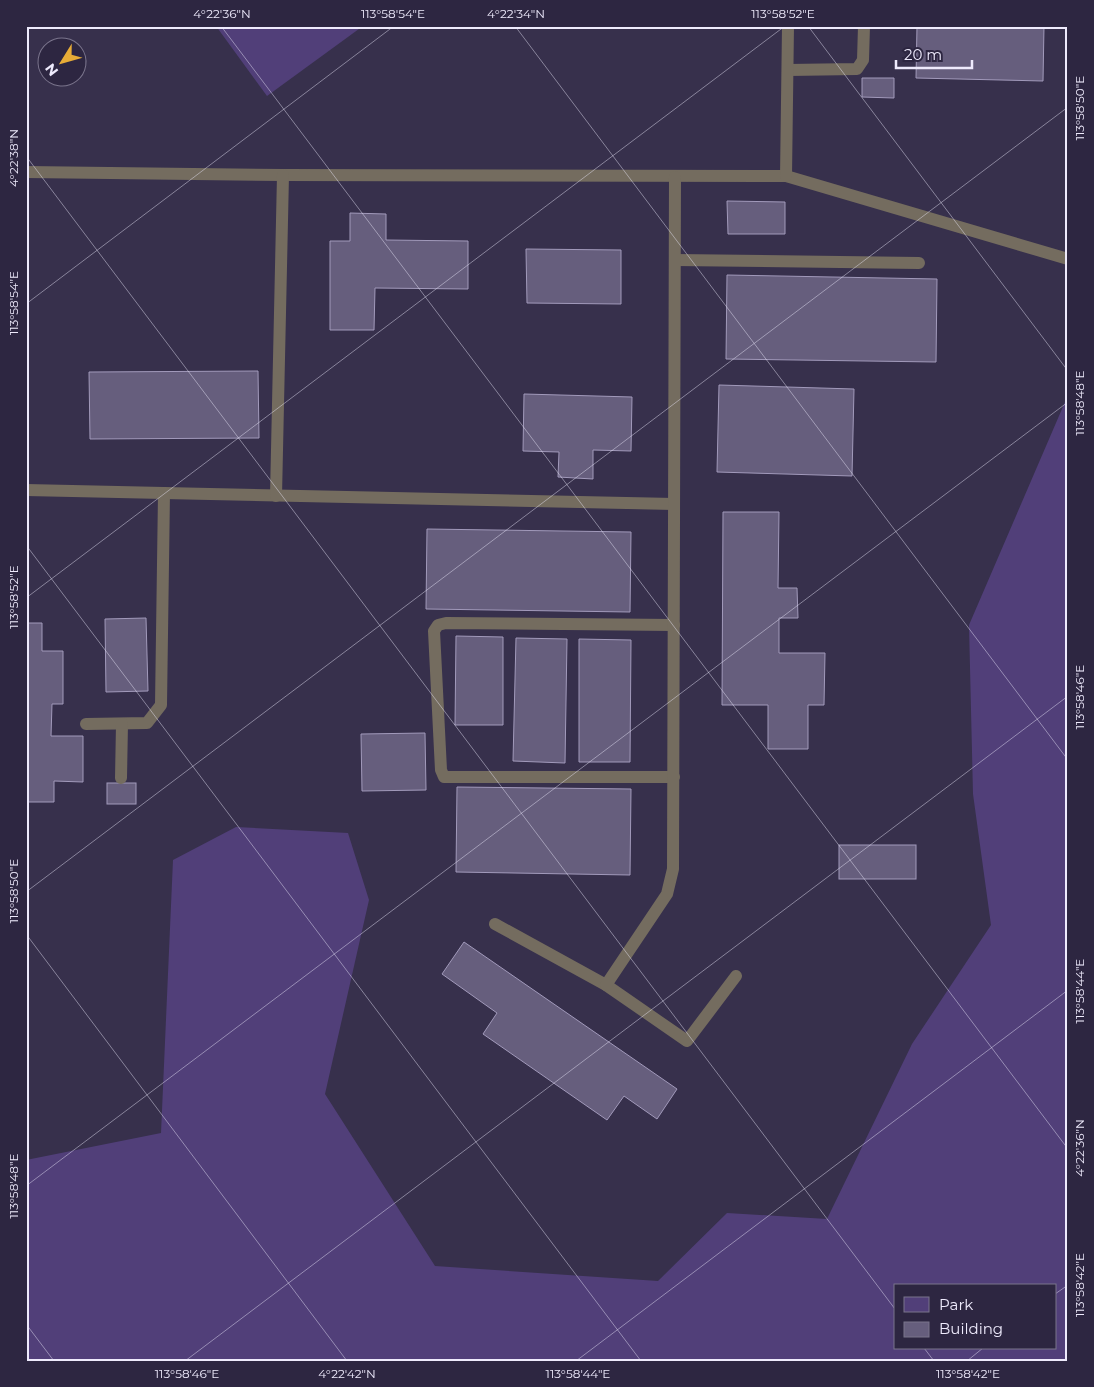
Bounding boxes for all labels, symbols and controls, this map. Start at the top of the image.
text: 4°22'36"N [193,6,251,21]
text: 113°58'54"E [361,6,425,21]
text: 4°22'34"N [487,6,545,21]
text: 113°58'52"E [751,6,815,21]
north arrow [38,38,88,88]
scale bar [896,38,973,70]
text: 20 m [904,45,942,64]
text: N [41,60,62,80]
text: 113°58'50"E [1072,76,1087,140]
text: 4°22'38"N [6,129,21,187]
text: 113°58'54"E [6,271,21,335]
text: 113°58'48"E [1072,370,1087,436]
text: 113°58'52"E [6,565,21,629]
text: 113°58'46"E [1072,665,1087,729]
text: 113°58'50"E [6,859,21,923]
text: 113°58'44"E [1072,959,1087,1023]
text: 4°22'36"N [1072,1119,1087,1177]
text: 113°58'48"E [6,1153,21,1219]
text: 113°58'42"E [1072,1253,1087,1317]
legend [894,1284,1056,1350]
text: Park [939,1295,973,1314]
text: Building [939,1319,1003,1338]
text: 113°58'46"E [155,1366,219,1381]
text: 4°22'42"N [318,1366,376,1381]
text: 113°58'44"E [546,1366,610,1381]
text: 113°58'42"E [936,1366,1000,1381]

